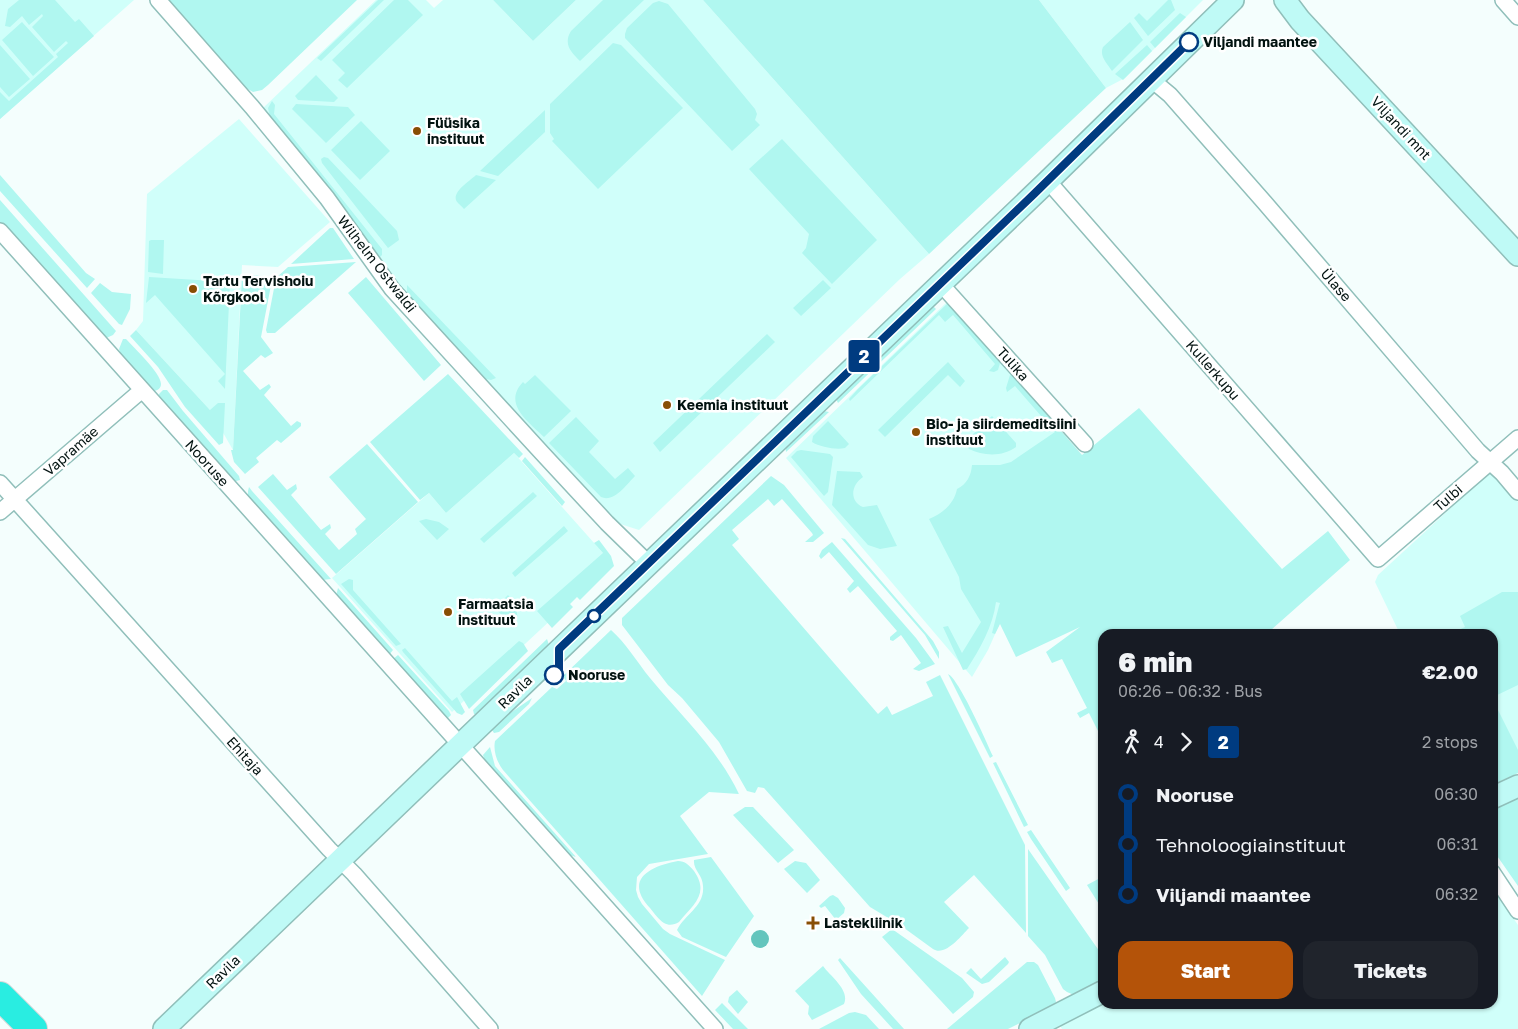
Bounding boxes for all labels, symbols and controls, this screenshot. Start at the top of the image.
marker: Viljandi maantee [1179,32,1199,52]
place label: Viljandi maantee [1203,33,1317,50]
street label: Viljandi mnt [1368,93,1435,163]
place label: Füüsika instituut [427,114,485,147]
marker: Füüsika instituut [411,125,423,137]
street label: Wilhelm Ostwaldi [334,212,420,315]
street label: Ülase [1317,265,1355,305]
place label: Tartu Tervishoiu Kõrgkool [203,272,313,305]
marker: Tartu Tervishoiu Kõrgkool [187,283,199,295]
street label: Kullerkupu [1183,336,1244,403]
line badge: 2 [848,340,880,372]
street label: Tulika [994,343,1033,384]
text: 2 [859,345,869,367]
place label: Keemia instituut [677,396,789,413]
marker: Keemia instituut [661,399,673,411]
place label: Bio- ja siirdemeditsiini instituut [926,415,1077,448]
street label: Vapramäe [40,422,101,479]
marker: Bio- ja siirdemeditsiini instituut [910,426,922,438]
street label: Nooruse [182,436,233,490]
street label: Tulbi [1430,480,1466,515]
place label: Farmaatsia instituut [458,595,534,628]
marker: Farmaatsia instituut [442,606,454,618]
unlabelled marker [587,609,601,623]
text: 6 min [1118,645,1193,678]
text: €2.00 [1422,660,1478,683]
marker: Nooruse [544,665,564,685]
place label: Nooruse [568,666,625,683]
street label: Ravila [494,671,535,712]
text: 06:26 – 06:32 · Bus [1118,681,1263,701]
icon: walk [1118,728,1146,756]
icon: forward [1172,728,1200,756]
text: 2 [1218,731,1229,753]
text: 4 [1154,732,1164,752]
text: 2 stops [1422,732,1478,752]
street label: Ehitaja [224,733,267,778]
text: Nooruse [1156,783,1234,806]
text: 06:30 [1434,784,1478,804]
text: Tehnoloogiainstituut [1156,833,1346,856]
text: 06:31 [1436,834,1478,854]
text: Viljandi maantee [1156,883,1311,906]
text: 06:32 [1435,884,1478,904]
place label: Lastekliinik [824,914,903,931]
marker: Lastekliinik [806,916,820,930]
button: Start [1118,941,1293,999]
button: Tickets [1303,941,1478,999]
street label: Ravila [202,951,243,992]

